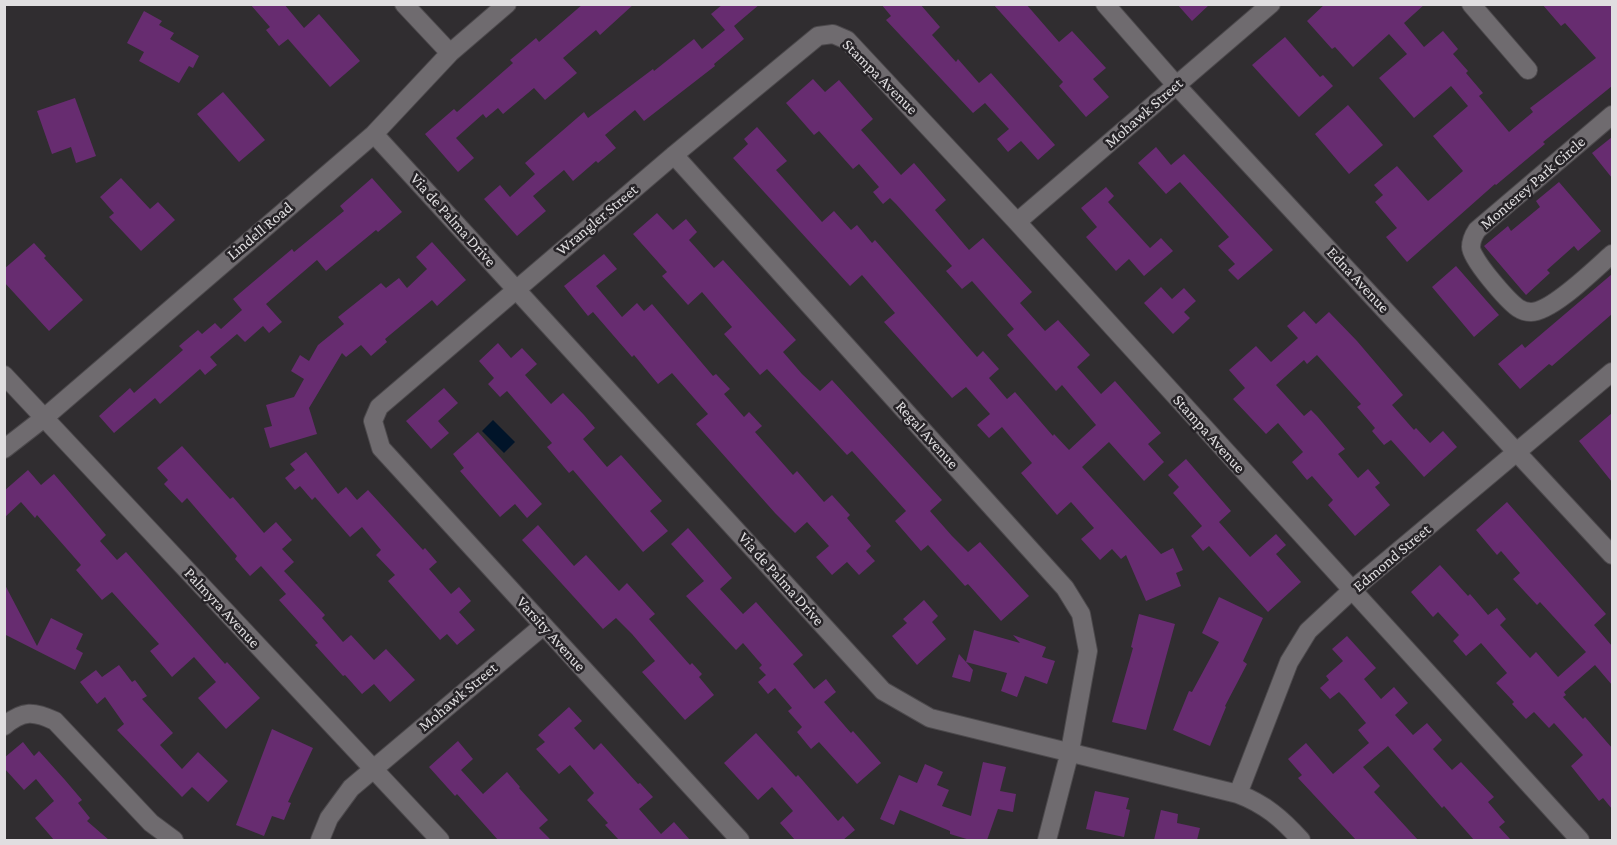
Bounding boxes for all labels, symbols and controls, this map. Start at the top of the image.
street label: Stampa Avenue [838,35,922,119]
street label: Mohawk Street [1101,74,1187,152]
street label: Monterey Park Circle [1477,132,1589,234]
street label: Via de Palma Drive [406,169,500,271]
street label: Wrangler Street [552,180,642,260]
street label: Lindell Road [223,198,297,264]
street label: Edna Avenue [1323,243,1393,317]
street label: Stampa Avenue [1169,391,1249,477]
street label: Regal Avenue [891,397,963,473]
street label: Edmond Street [1349,520,1435,596]
street label: Via de Palma Drive [734,528,828,630]
street label: Palmyra Avenue [180,564,264,652]
street label: Varsity Avenue [512,592,590,676]
street label: Mohawk Street [415,658,501,736]

